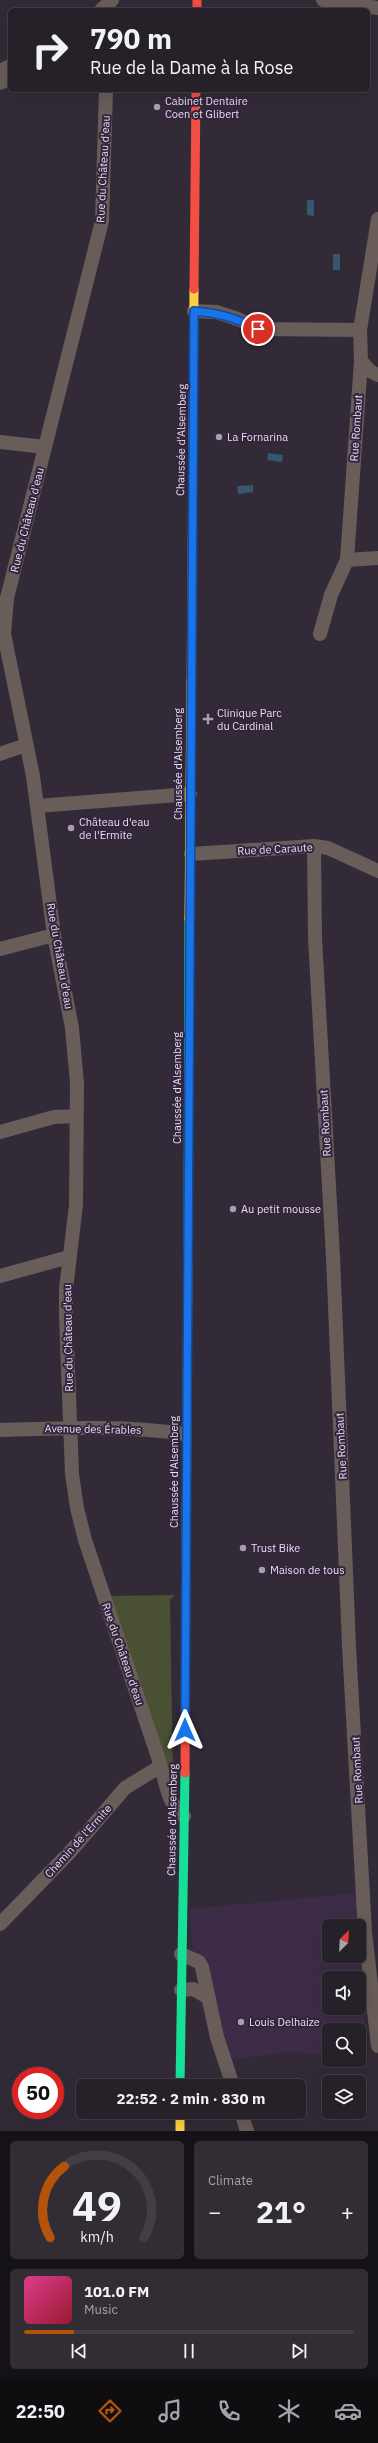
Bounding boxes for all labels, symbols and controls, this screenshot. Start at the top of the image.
text: 790 m [90,20,172,57]
icon: right [24,24,76,76]
text: Rue de la Dame à la Rose [90,56,293,79]
place label: Cabinet Dentaire Coen et Glibert [165,94,248,121]
marker: Cabinet Dentaire Coen et Glibert [152,102,162,112]
street label: Rue du Château d'eau [93,115,113,223]
pin [241,312,275,346]
icon: arrive [247,318,269,340]
street label: Chaussée d'Alsemberg [173,384,189,496]
street label: Rue Rombaut [347,394,365,462]
place label: La Fornarina [227,430,288,444]
marker: La Fornarina [214,432,224,442]
street label: Rue du Château d'eau [7,466,47,574]
place label: Clinique Parc du Cardinal [217,706,282,733]
street label: Chaussée d'Alsemberg [171,708,185,820]
marker: Clinique Parc du Cardinal [202,713,214,725]
place label: Château d'eau de l'Ermite [79,815,150,842]
marker: Château d'eau de l'Ermite [66,823,76,833]
street label: Rue de Caraute [237,840,313,858]
street label: Rue du Château d'eau [44,902,76,1010]
street label: Chaussée d'Alsemberg [170,1032,184,1144]
street label: Rue Rombaut [316,1089,334,1157]
place label: Au petit mousse [241,1202,321,1216]
marker: Au petit mousse [228,1204,238,1214]
street label: Rue du Château d'eau [60,1284,76,1392]
street label: Rue Rombaut [332,1412,350,1480]
street label: Chaussée d'Alsemberg [167,1416,181,1528]
street label: Avenue des Érables [45,1421,141,1437]
place label: Trust Bike [251,1541,300,1555]
marker: Trust Bike [238,1543,248,1553]
place label: Maison de tous [270,1563,345,1577]
marker: Maison de tous [257,1565,267,1575]
street label: Rue du Château d'eau [99,1601,147,1707]
position arrow [164,1709,206,1751]
street label: Rue Rombaut [348,1736,366,1804]
street label: Chaussée d'Alsemberg [164,1764,180,1876]
street label: Chemin de l'Ermite [41,1802,115,1880]
north arrow [322,1919,366,1963]
map controls [322,1919,366,2119]
button: sound [322,1971,366,2015]
place label: Louis Delhaize [249,2015,320,2029]
marker: Louis Delhaize [236,2017,246,2027]
button: search [322,2023,366,2067]
speed limit sign: 50 [12,2067,64,2119]
button: layers [322,2075,366,2119]
text: 22:52 · 2 min · 830 m [117,2089,265,2108]
text: Climate [208,2172,253,2189]
text: 49 [72,2178,122,2232]
text: 21° [256,2192,306,2231]
text: − [208,2197,221,2226]
text: + [341,2197,354,2226]
text: km/h [80,2227,114,2246]
text: 101.0 FM [84,2282,149,2301]
text: Music [84,2301,118,2318]
icon: previous [68,2340,90,2362]
icon: pause [178,2340,200,2362]
icon: next [288,2340,310,2362]
icon: directions [96,2397,124,2425]
icon: music [156,2397,184,2425]
icon: phone [215,2397,243,2425]
icon: climate [275,2397,303,2425]
icon: car [334,2397,362,2425]
text: 22:50 [16,2400,65,2423]

